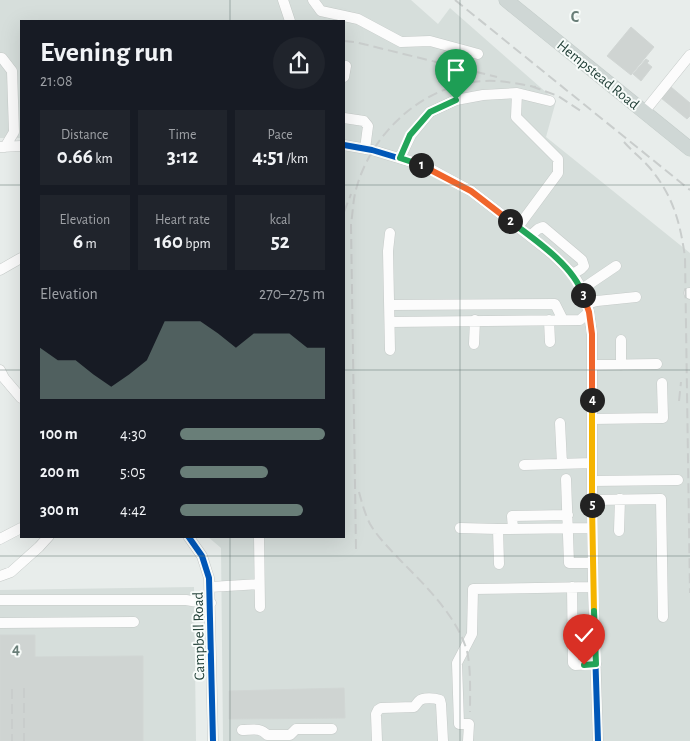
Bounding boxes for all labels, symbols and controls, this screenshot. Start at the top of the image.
text: C [571,9,580,25]
button: share [273,37,325,89]
street label: Hempstead Road [554,38,642,113]
text: Evening run [40,39,173,67]
pin [435,49,477,100]
icon: arrive [442,56,470,84]
text: 21:08 [40,73,72,89]
text: Distance [61,128,109,142]
text: Time [169,128,196,142]
text: Pace [268,128,293,142]
text: 0.66 [57,146,93,167]
text: 3:12 [167,146,198,167]
text: 4:51 [252,146,284,167]
text: km [93,152,113,166]
text: /km [284,152,308,166]
pin: 1 [408,152,434,178]
text: 1 [419,158,424,172]
pin: 2 [498,208,522,234]
text: Elevation [60,213,110,227]
text: Heart rate [155,213,210,227]
text: kcal [269,213,291,227]
text: 2 [507,214,514,228]
text: 6 [73,231,83,252]
text: 160 [154,231,183,252]
text: 52 [271,231,290,252]
text: m [83,237,97,251]
text: bpm [183,237,211,251]
pin: 3 [570,282,596,308]
text: Elevation [40,286,98,302]
text: 270–275 m [259,286,325,302]
text: 3 [580,288,587,302]
pin: 4 [580,388,604,412]
text: 4 [589,393,596,407]
text: 100 m [40,426,78,442]
text: 4:30 [120,426,146,442]
text: 200 m [40,464,80,480]
text: 5:05 [120,464,146,480]
pin: 5 [580,492,604,518]
text: 5 [589,498,596,512]
text: 300 m [40,502,79,518]
text: 4:42 [120,502,146,518]
street label: Campbell Road [191,591,207,680]
pin [563,614,605,665]
icon: check [570,621,598,649]
text: 4 [12,641,20,657]

